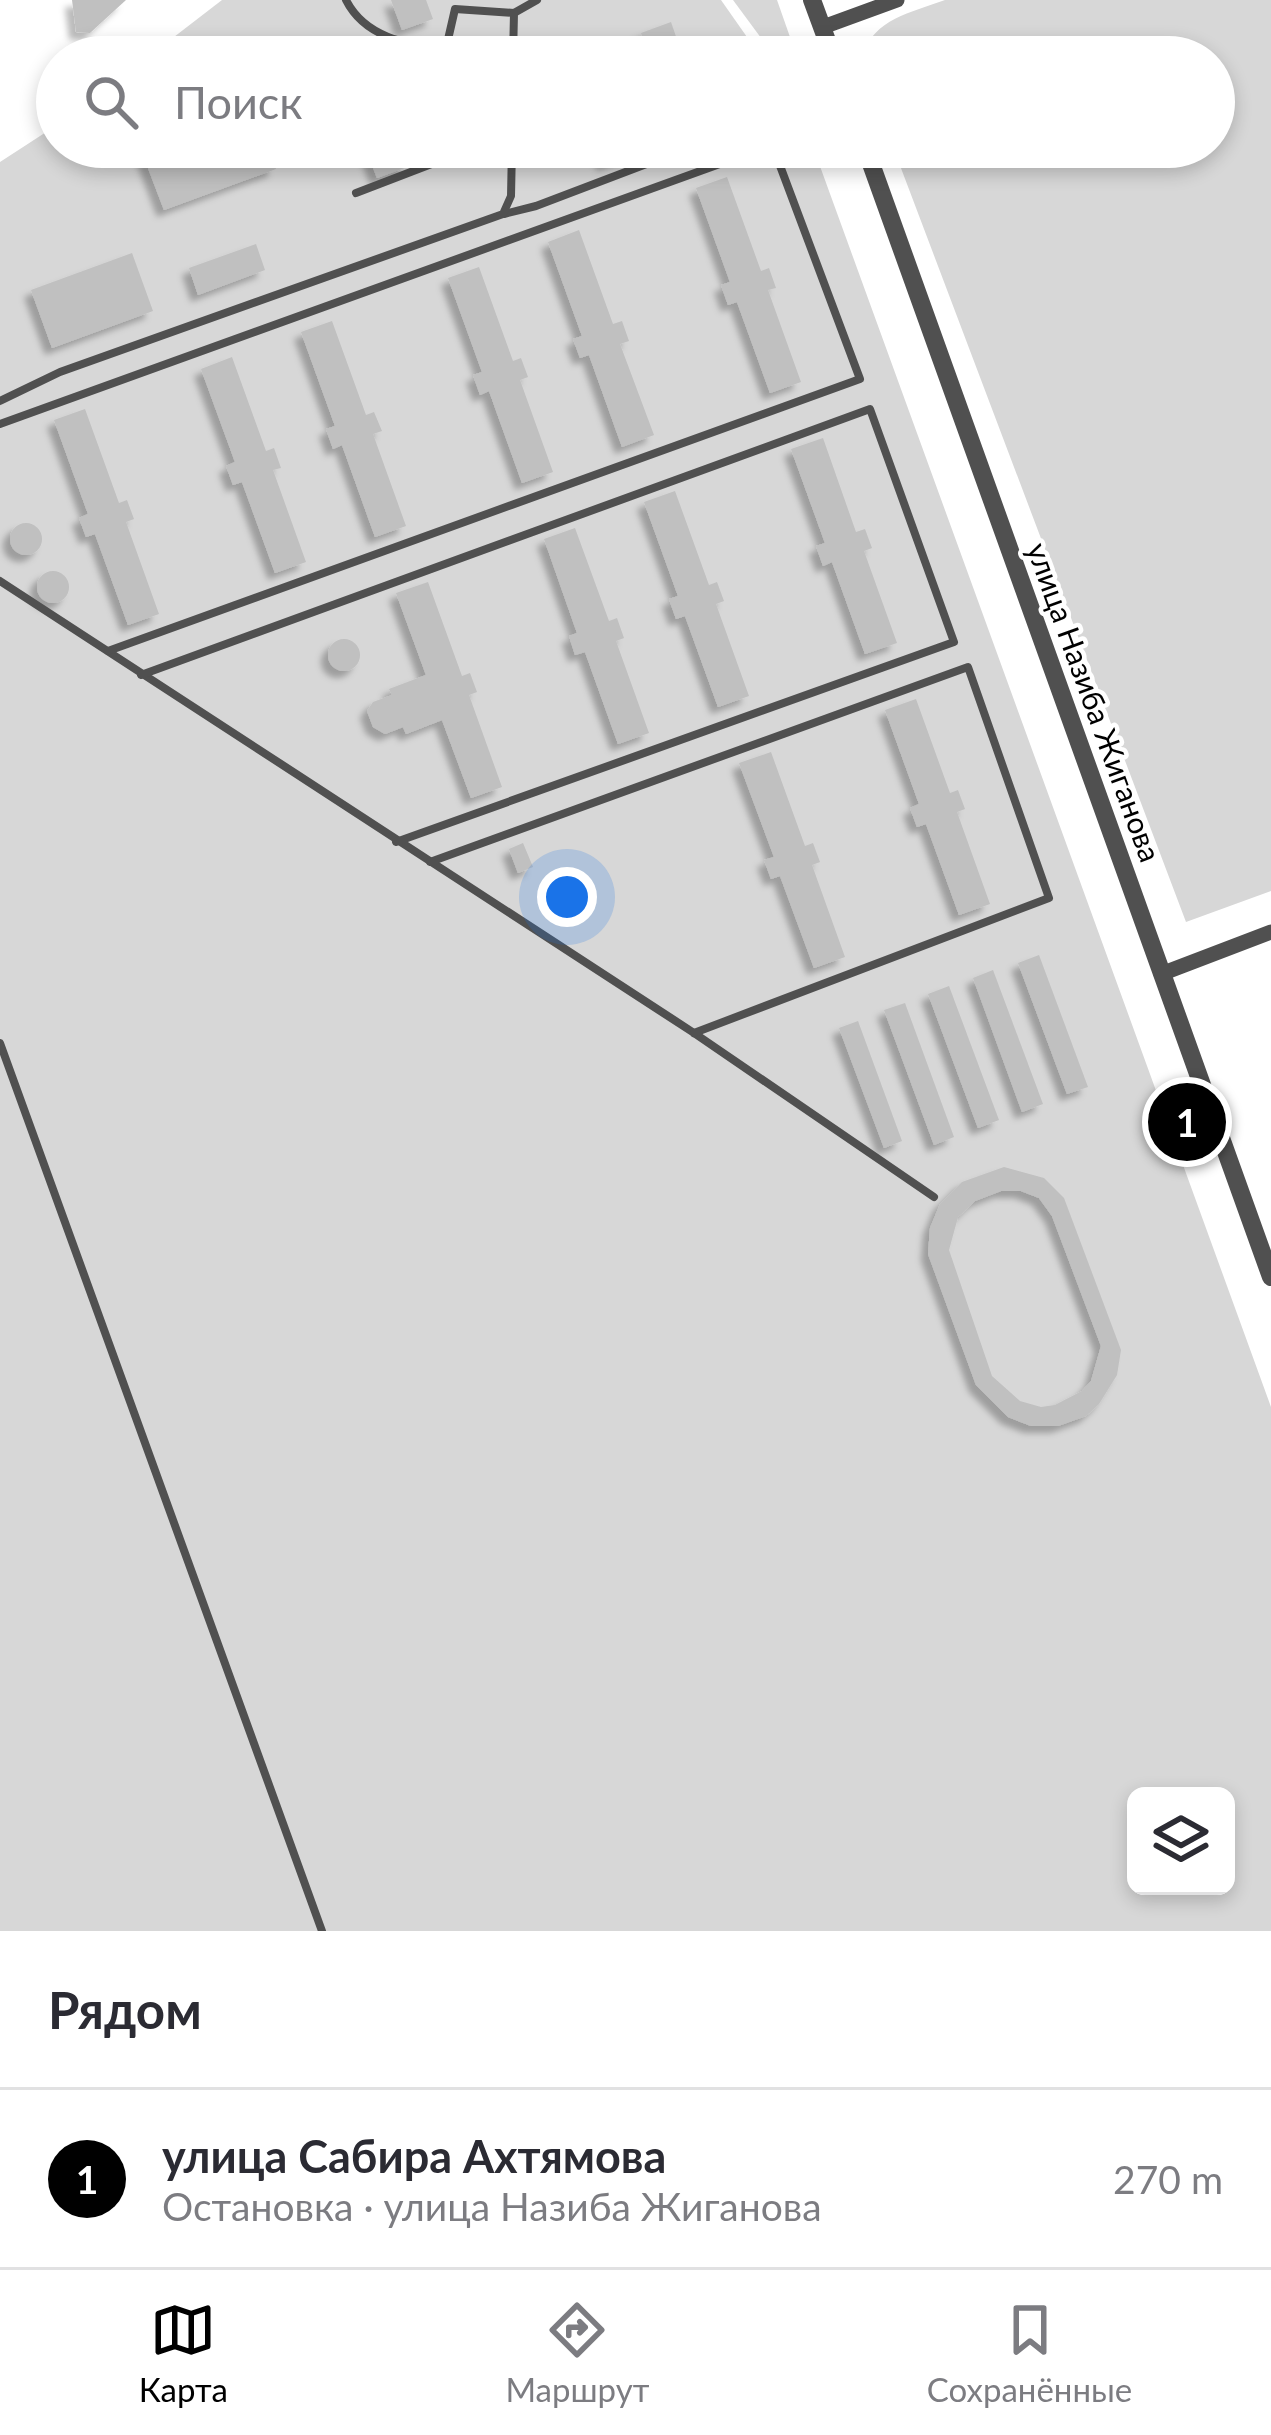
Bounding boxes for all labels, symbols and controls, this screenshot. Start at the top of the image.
search box [36,36,1235,168]
icon: search [78,69,144,135]
text: Поиск [174,75,303,129]
street label: улица Назиба Жиганова [1020,538,1170,866]
your location [537,867,597,927]
pin: 1 [1148,1077,1226,1167]
map controls [1127,1787,1235,1895]
button: layers [1127,1787,1235,1895]
text: Рядом [48,1979,202,2040]
text: улица Сабира Ахтямова [162,2129,666,2183]
text: 1 [76,2156,98,2202]
text: 270 m [1113,2156,1223,2202]
text: Остановка · улица Назиба Жиганова [162,2183,822,2229]
tab: Карта [139,2297,228,2409]
tab: Маршрут [505,2297,649,2409]
tab: Сохранённые [927,2297,1132,2409]

